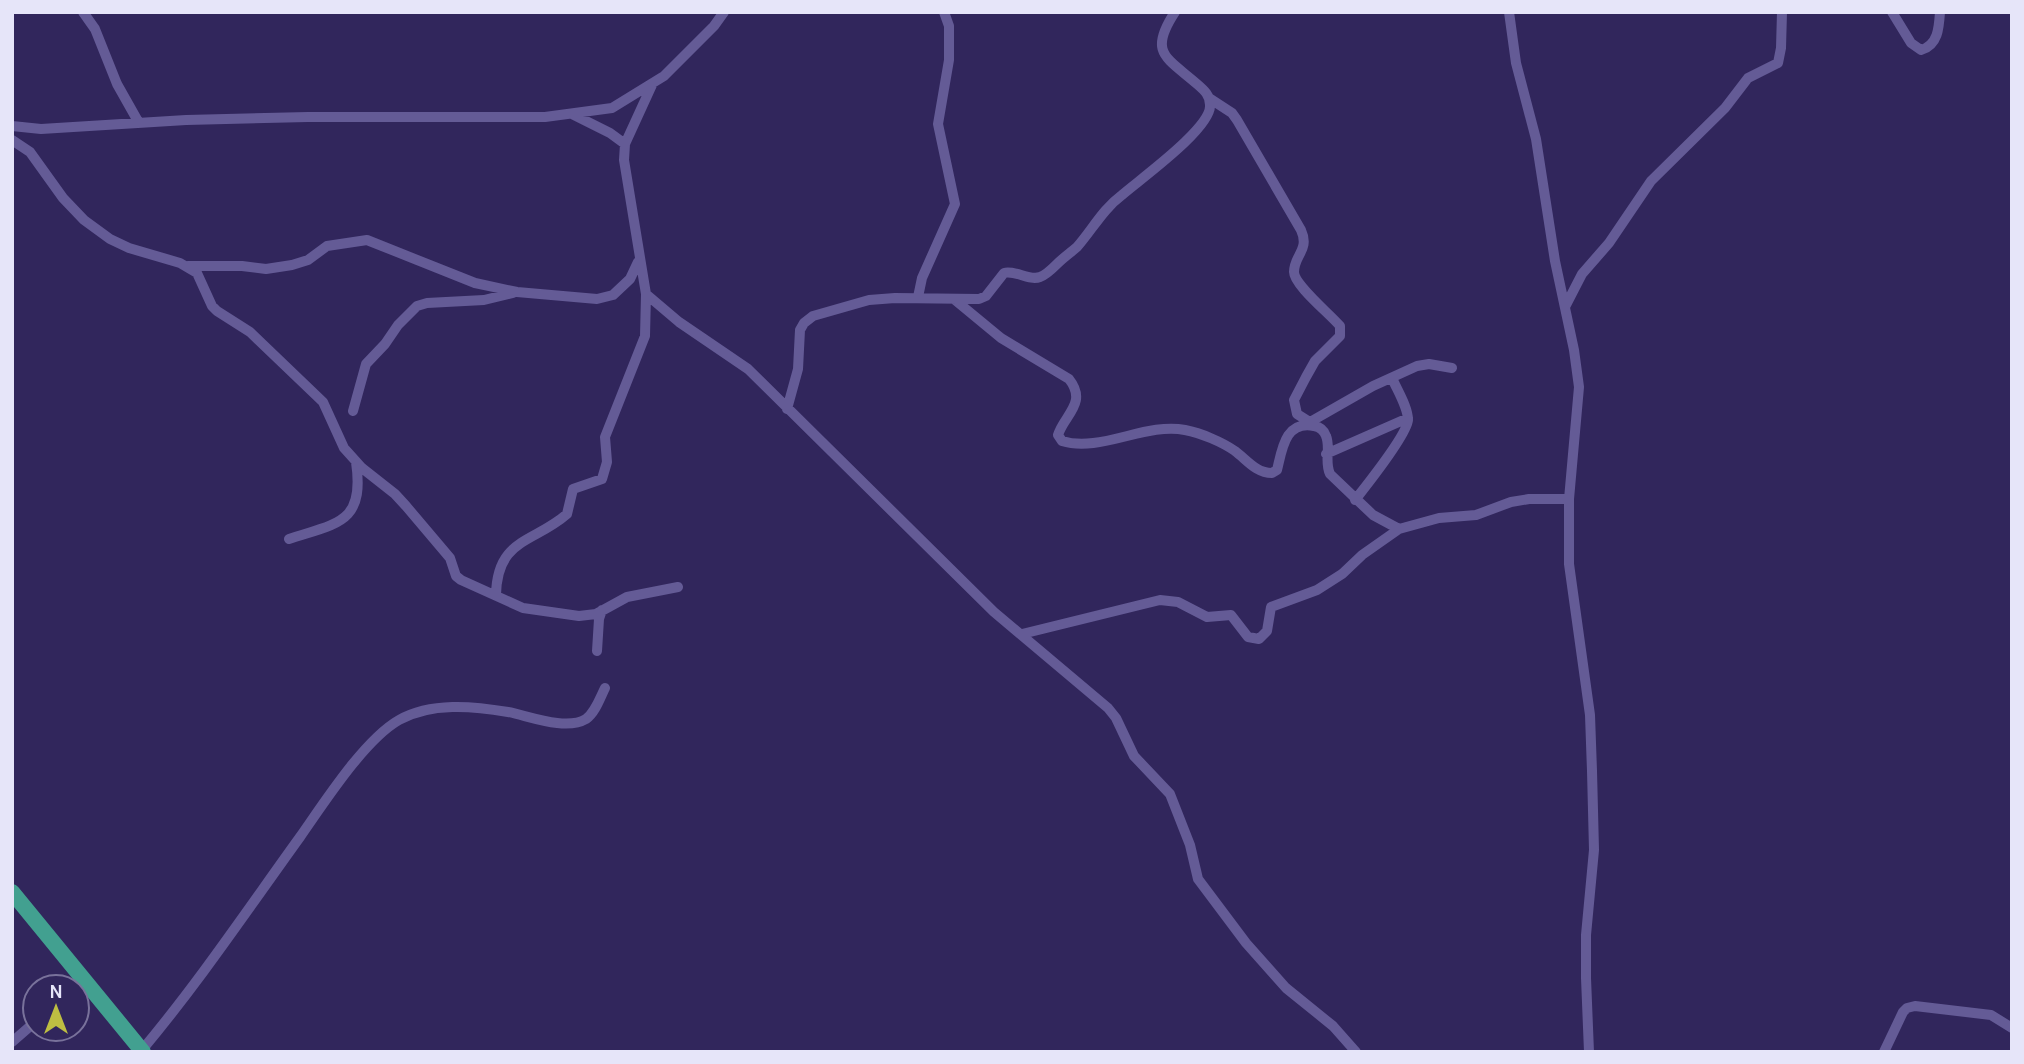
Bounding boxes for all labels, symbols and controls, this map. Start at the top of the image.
north arrow [21,973,91,1043]
text: N [49,981,63,1003]

